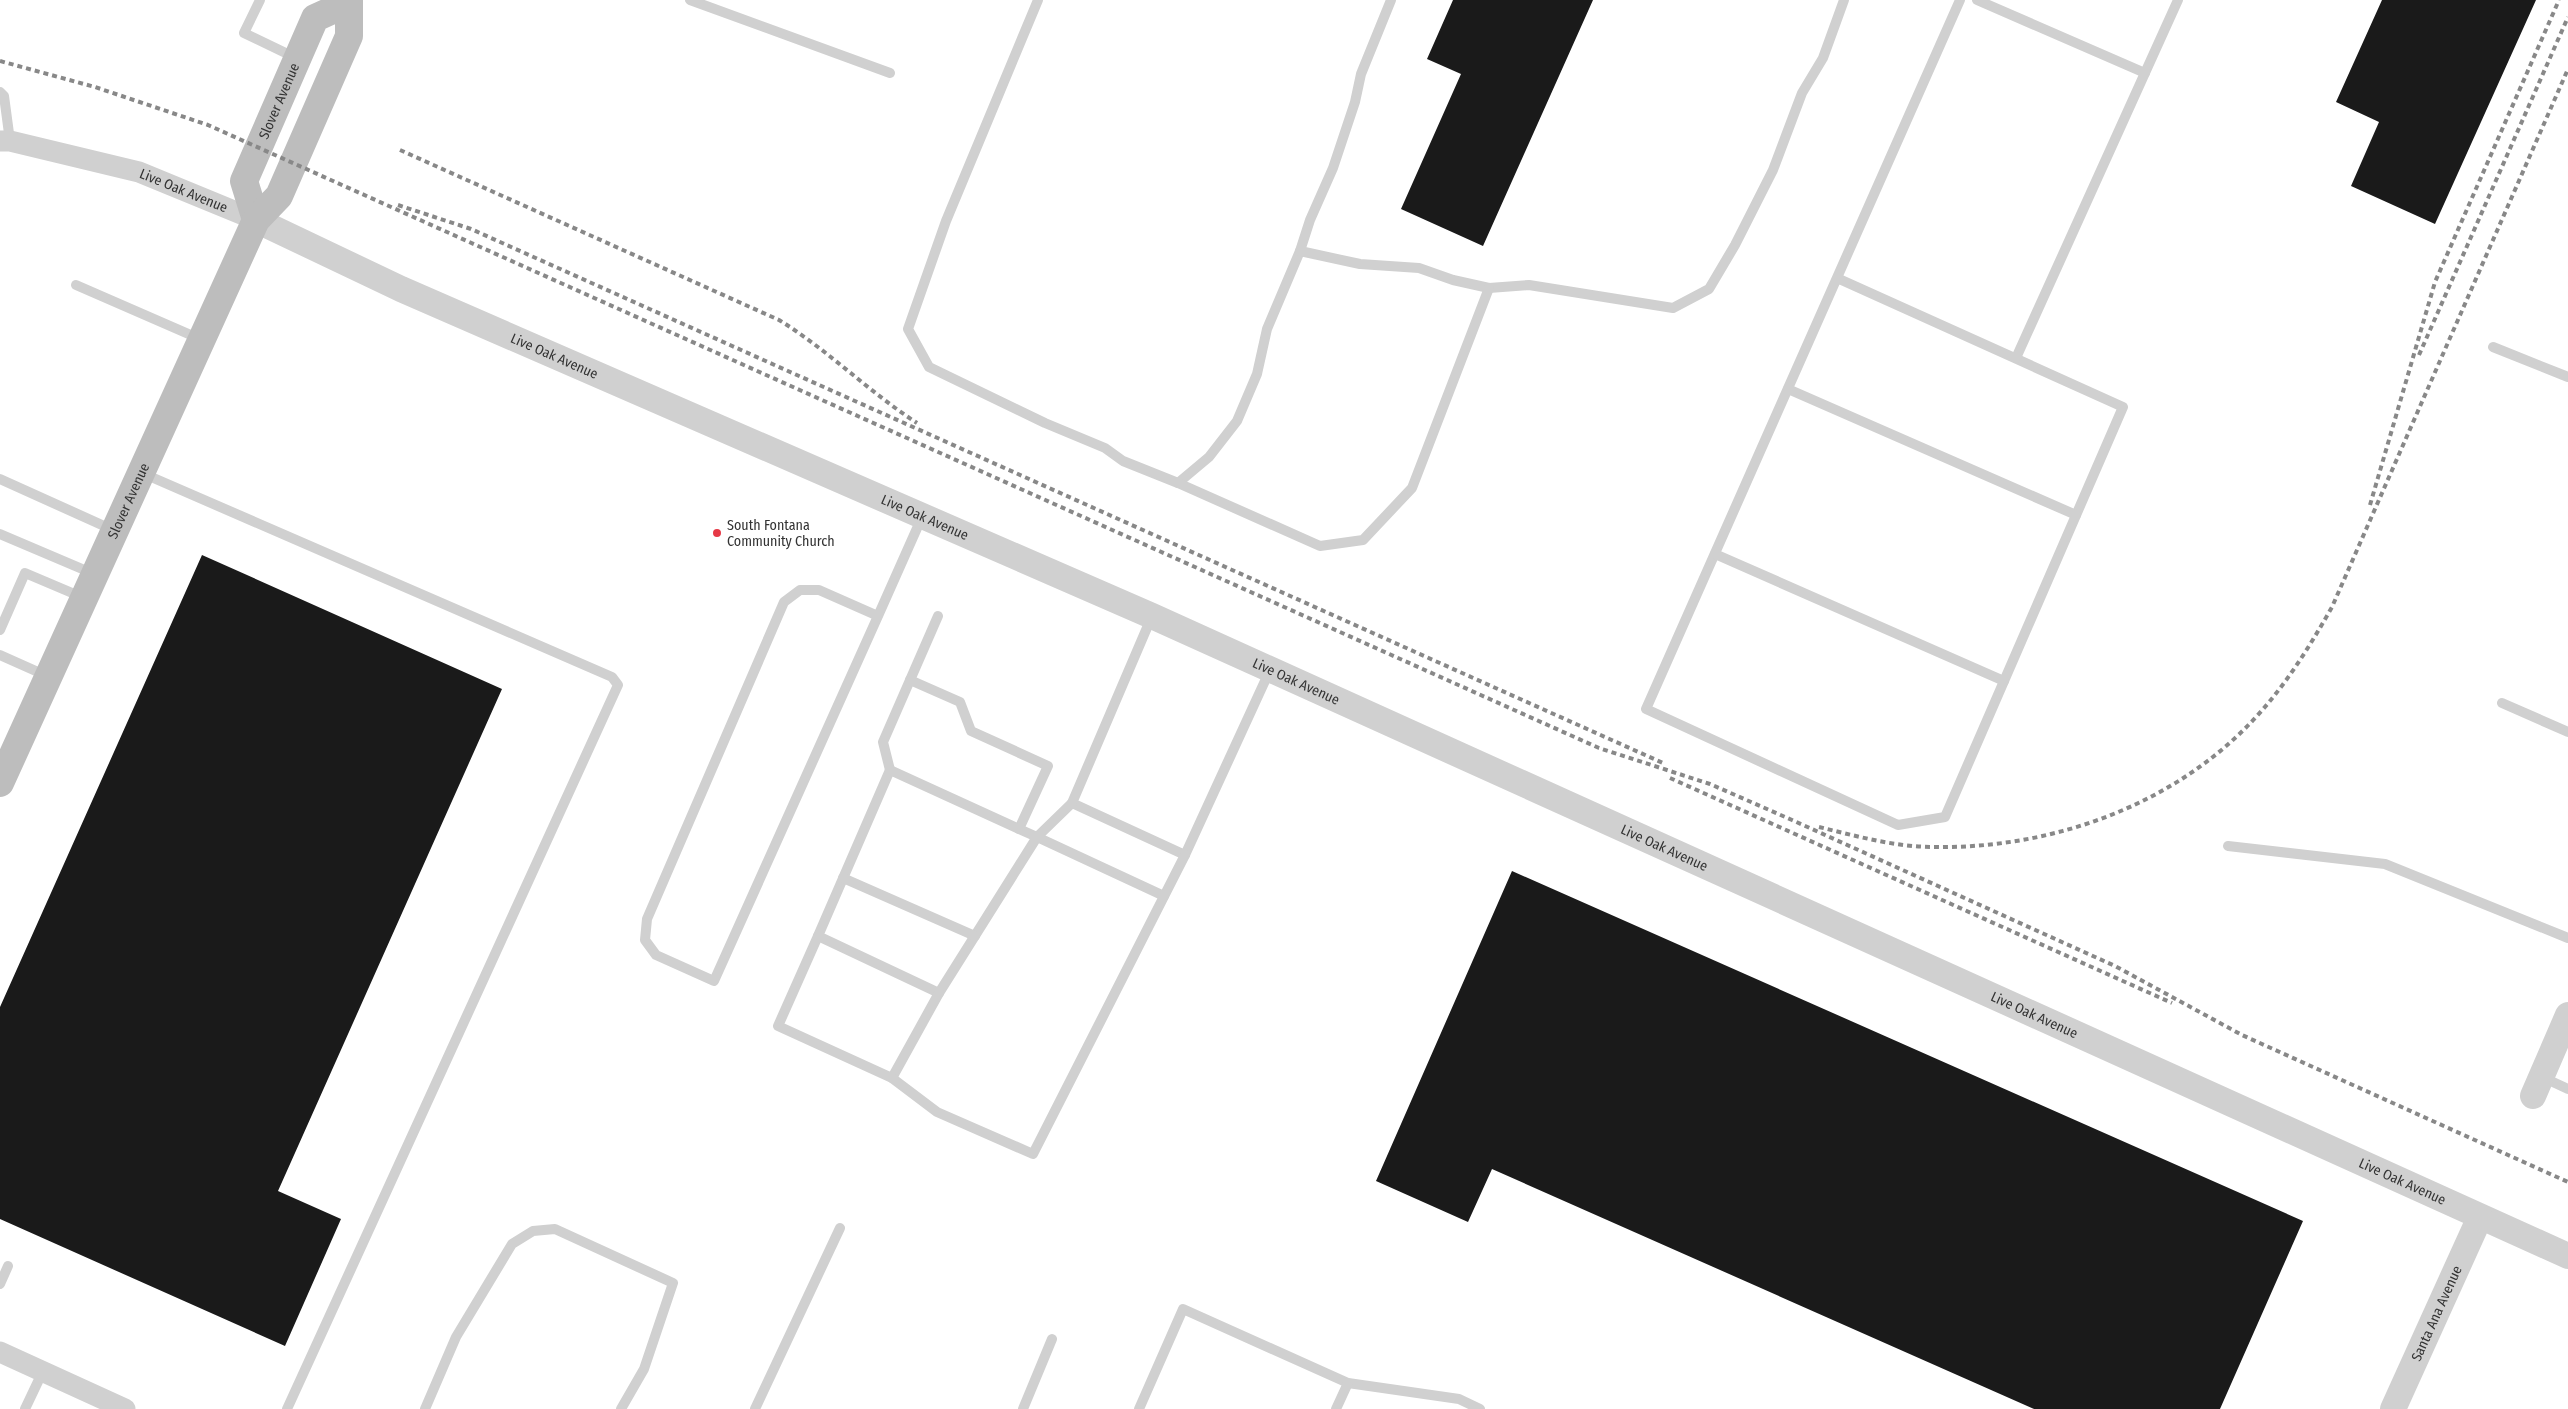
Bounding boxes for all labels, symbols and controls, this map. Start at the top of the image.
street label: Slover Avenue [255,60,303,142]
street label: Live Oak Avenue [137,165,230,216]
street label: Live Oak Avenue [508,329,601,382]
street label: Slover Avenue [104,460,153,541]
street label: Live Oak Avenue [879,491,971,544]
place label: South Fontana Community Church [727,517,835,550]
marker: South Fontana Community Church [711,527,723,539]
street label: Live Oak Avenue [1250,654,1342,708]
street label: Live Oak Avenue [1618,821,1711,875]
street label: Live Oak Avenue [1988,988,2081,1042]
street label: Live Oak Avenue [2356,1154,2449,1208]
street label: Santa Ana Avenue [2407,1263,2465,1364]

